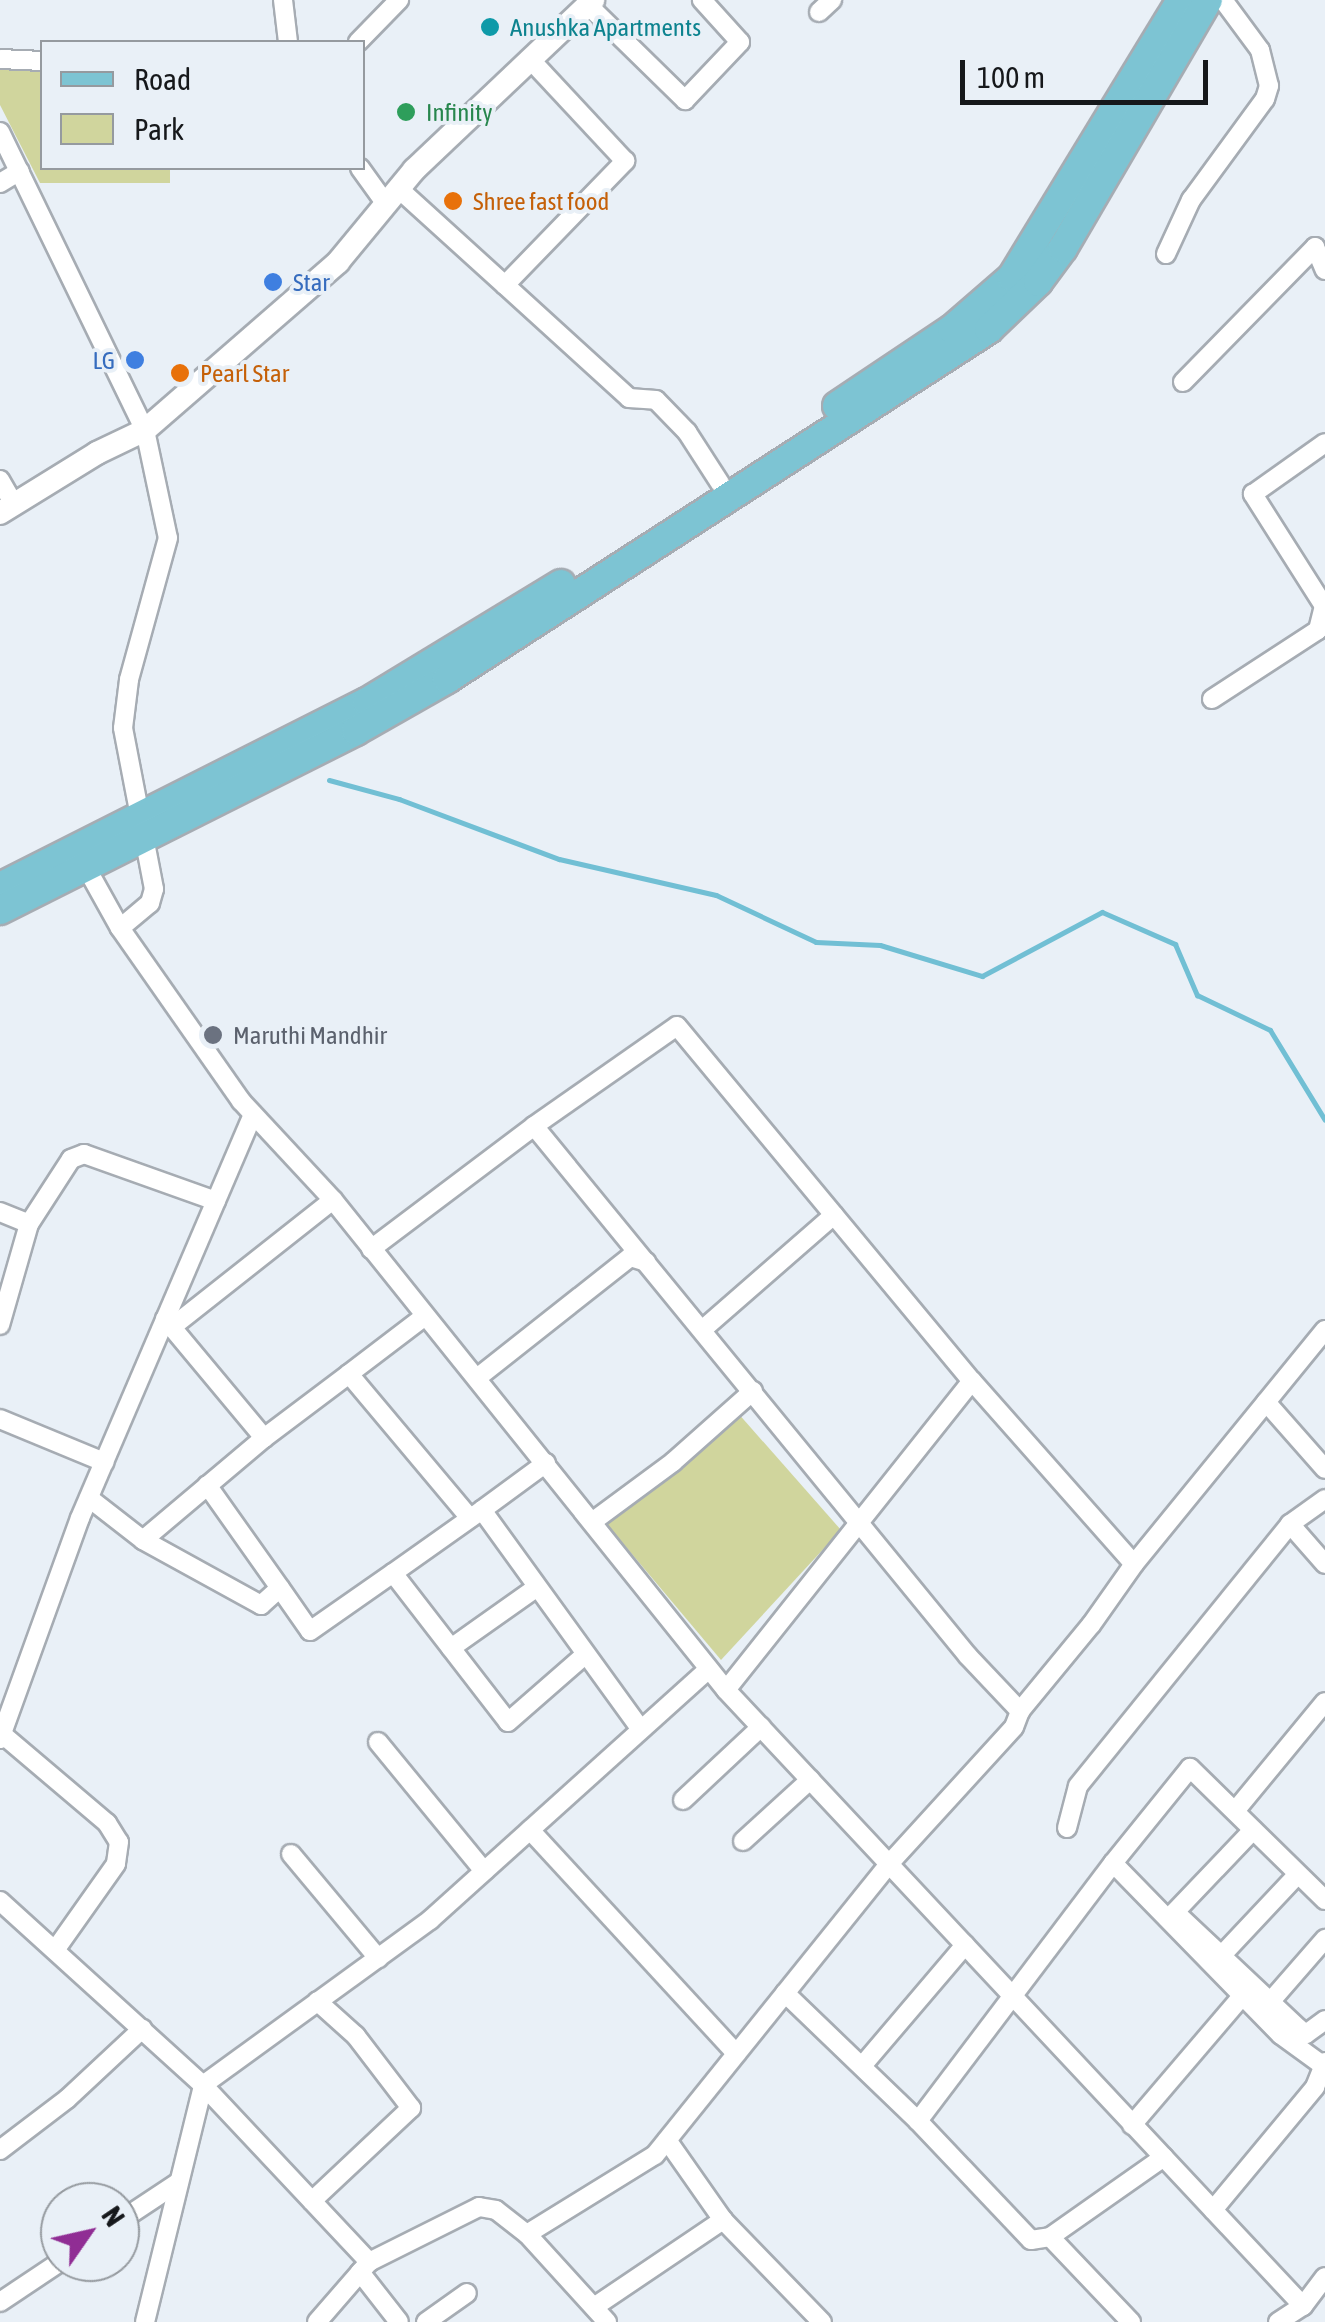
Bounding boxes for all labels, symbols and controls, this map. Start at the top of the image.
place label: Anushka Apartments [510,12,701,42]
marker: Anushka Apartments [479,16,501,38]
legend [40,40,365,170]
scale bar [965,40,1212,102]
text: 100 m [977,60,1045,94]
text: Road [134,62,191,96]
place label: Infinity [426,97,493,127]
marker: Infinity [395,101,417,123]
text: Park [134,112,184,146]
place label: Shree fast food [473,186,609,216]
marker: Shree fast food [442,190,464,212]
place label: Star [293,267,330,297]
marker: Star [262,271,284,293]
place label: LG [93,345,115,375]
marker: LG [124,349,146,371]
place label: Pearl Star [200,358,289,388]
marker: Pearl Star [169,362,191,384]
place label: Maruthi Mandhir [233,1020,387,1050]
marker: Maruthi Mandhir [202,1024,224,1046]
north arrow [40,2182,140,2282]
text: N [95,2201,131,2232]

